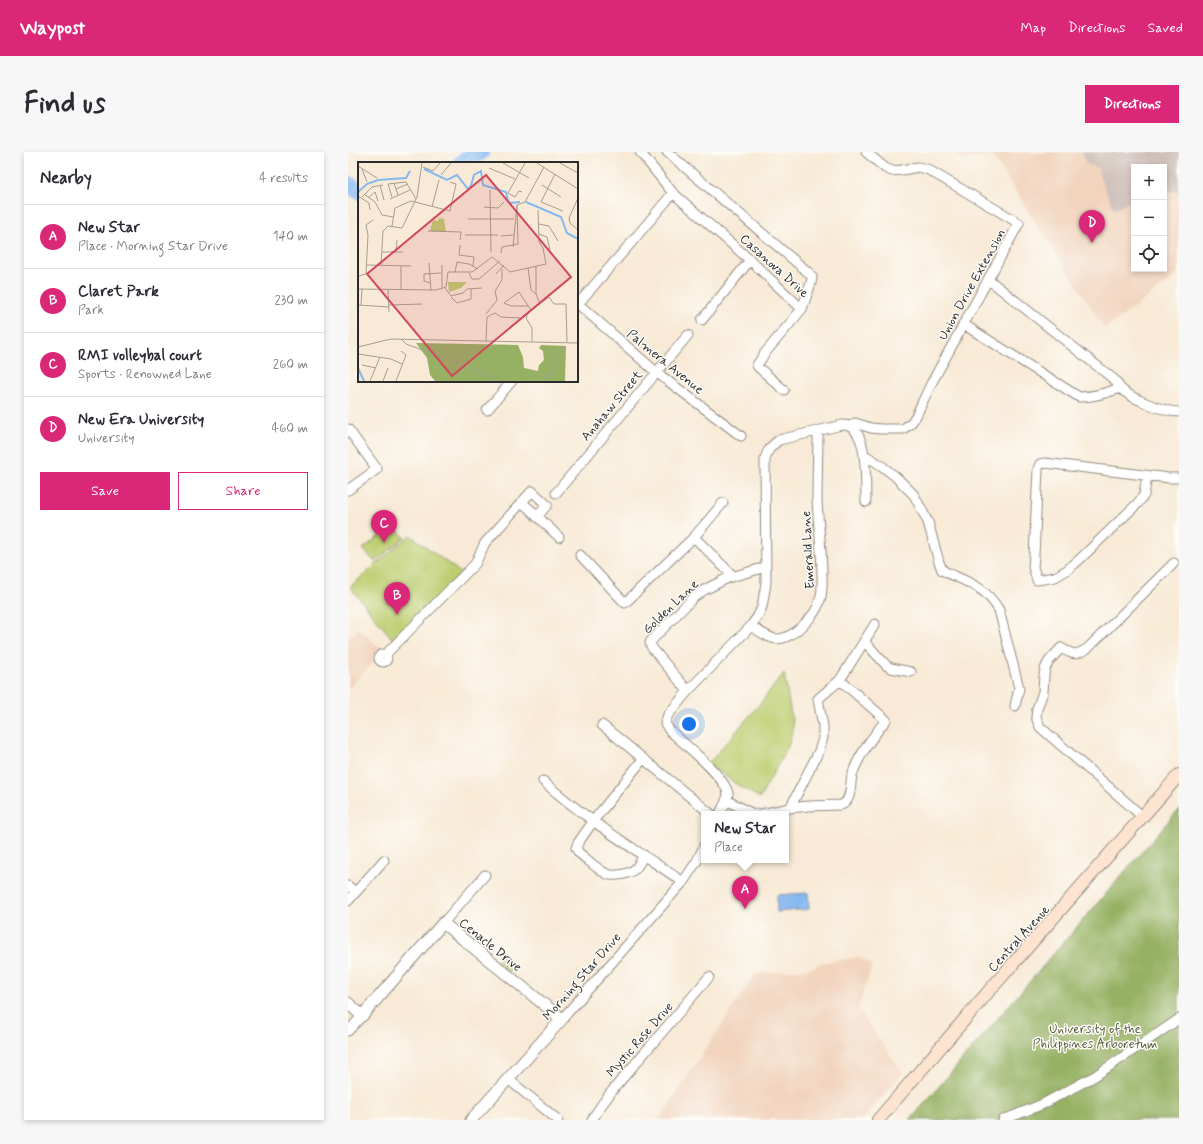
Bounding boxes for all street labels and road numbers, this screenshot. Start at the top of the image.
street label: Union Drive Extension [935,226,1010,343]
street label: Casanova Drive [736,231,812,302]
street label: Palmera Avenue [623,326,707,398]
street label: Anahaw Street [578,367,647,445]
street label: Emerald Lane [798,510,819,589]
street label: Golden Lane [639,576,703,638]
street label: Central Avenue [984,902,1054,976]
street label: Cenacle Drive [455,915,525,976]
street label: Morning Star Drive [539,929,627,1026]
street label: Mystic Rose Drive [603,999,678,1081]

